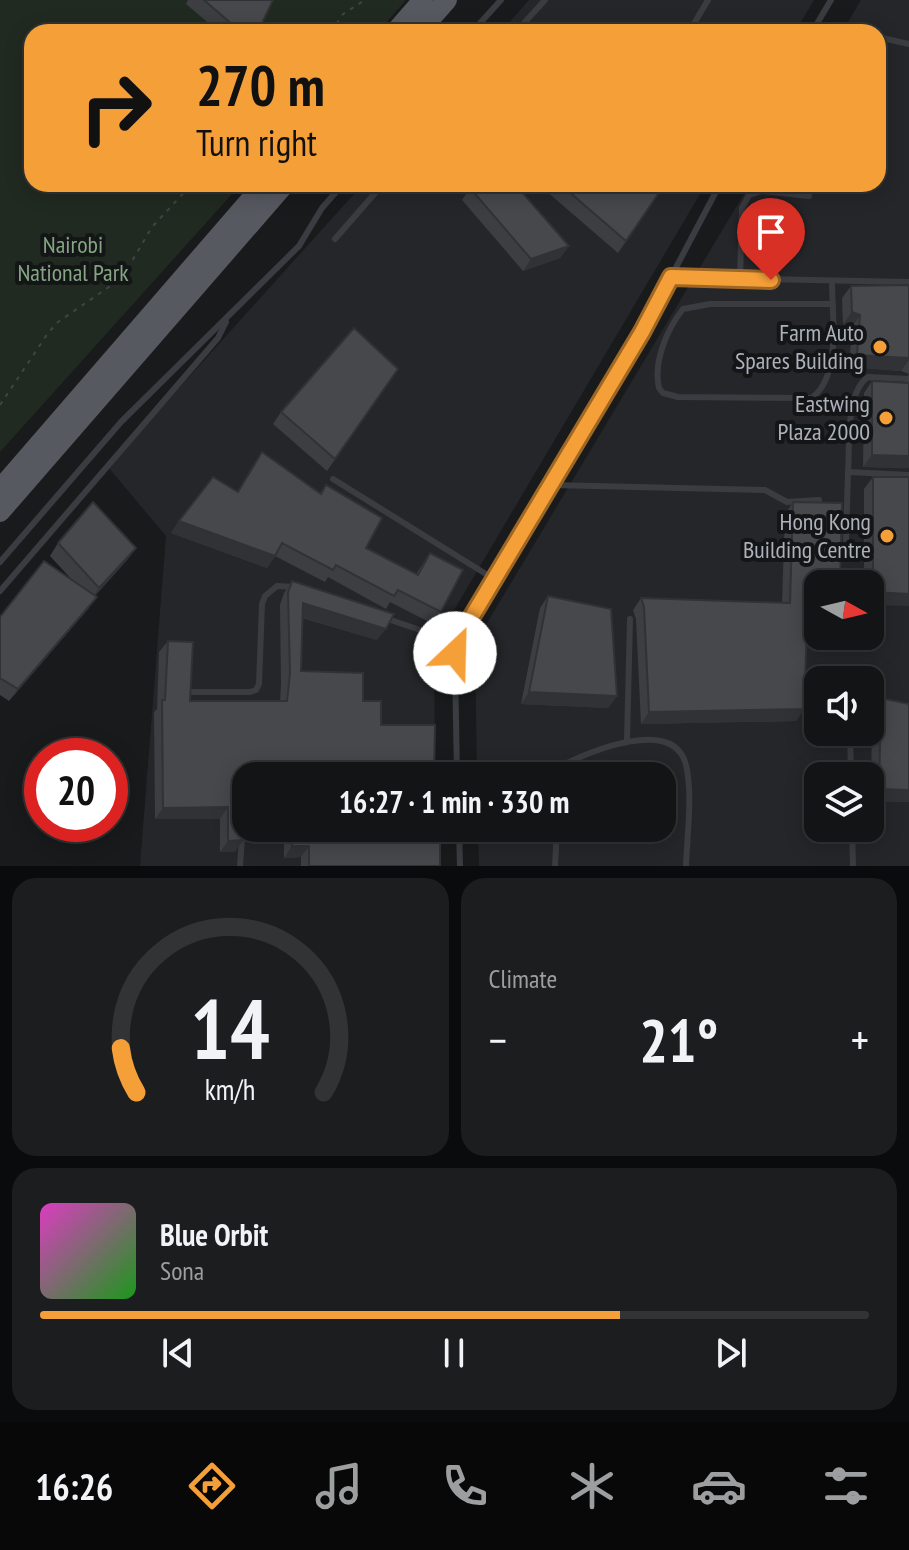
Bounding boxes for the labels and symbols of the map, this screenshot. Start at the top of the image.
pin [737,198,805,280]
park label: Nairobi National Park [17,229,129,288]
place label: Farm Auto Spares Building [735,317,864,376]
marker: Farm Auto Spares Building [871,338,889,356]
place label: Eastwing Plaza 2000 [777,388,870,447]
marker: Eastwing Plaza 2000 [877,409,895,427]
place label: Hong Kong Building Centre [743,506,871,565]
marker: Hong Kong Building Centre [878,527,896,545]
north arrow [804,570,884,650]
position arrow [413,611,497,695]
speed limit sign: 20 [24,738,128,842]

